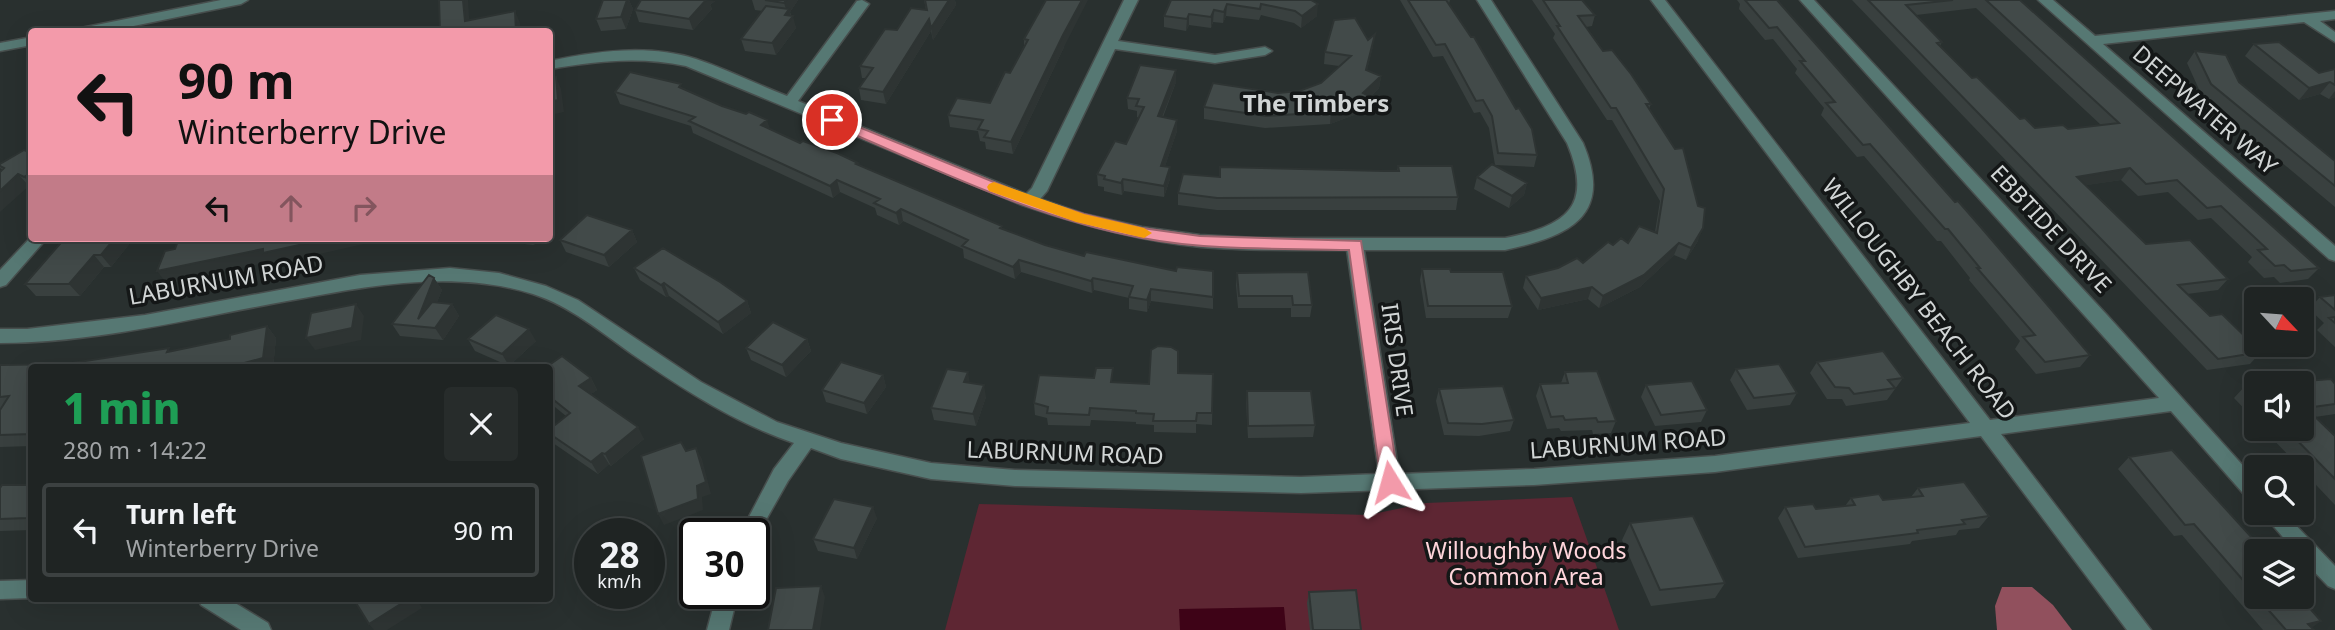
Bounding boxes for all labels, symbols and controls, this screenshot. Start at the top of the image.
street label: DEEPWATER WAY [2126,37,2286,182]
text: 90 m [178,47,295,113]
icon: left [63,56,154,147]
district label: The Timbers [1243,86,1389,119]
pin [802,90,862,150]
icon: arrive [813,101,851,139]
text: Winterberry Drive [178,110,447,153]
street label: EBBTIDE DRIVE [1984,157,2119,299]
street label: WILLOUGHBY BEACH ROAD [1815,171,2024,426]
icon: left [199,189,237,227]
icon: ahead [272,189,310,227]
icon: right [345,189,383,227]
street label: LABURNUM ROAD [126,246,326,312]
north arrow [2244,287,2314,357]
map controls [2244,287,2314,609]
street label: IRIS DRIVE [1374,301,1422,419]
button: sound [2244,371,2314,441]
text: 1 min [63,379,180,436]
button: close [444,387,518,461]
street label: LABURNUM ROAD [1528,420,1727,466]
street label: LABURNUM ROAD [966,433,1164,471]
text: 280 m · 14:22 [63,434,207,466]
position arrow [1353,445,1427,519]
button: search [2244,455,2314,525]
text: Turn left [126,496,237,532]
icon: left [67,511,105,549]
text: 90 m [453,512,514,548]
speed limit sign: 30 [679,518,770,609]
text: 28 [599,531,640,578]
text: Winterberry Drive [126,532,319,564]
park label: Willoughby Woods Common Area [1426,534,1627,592]
button: layers [2244,539,2314,609]
text: km/h [597,569,642,593]

